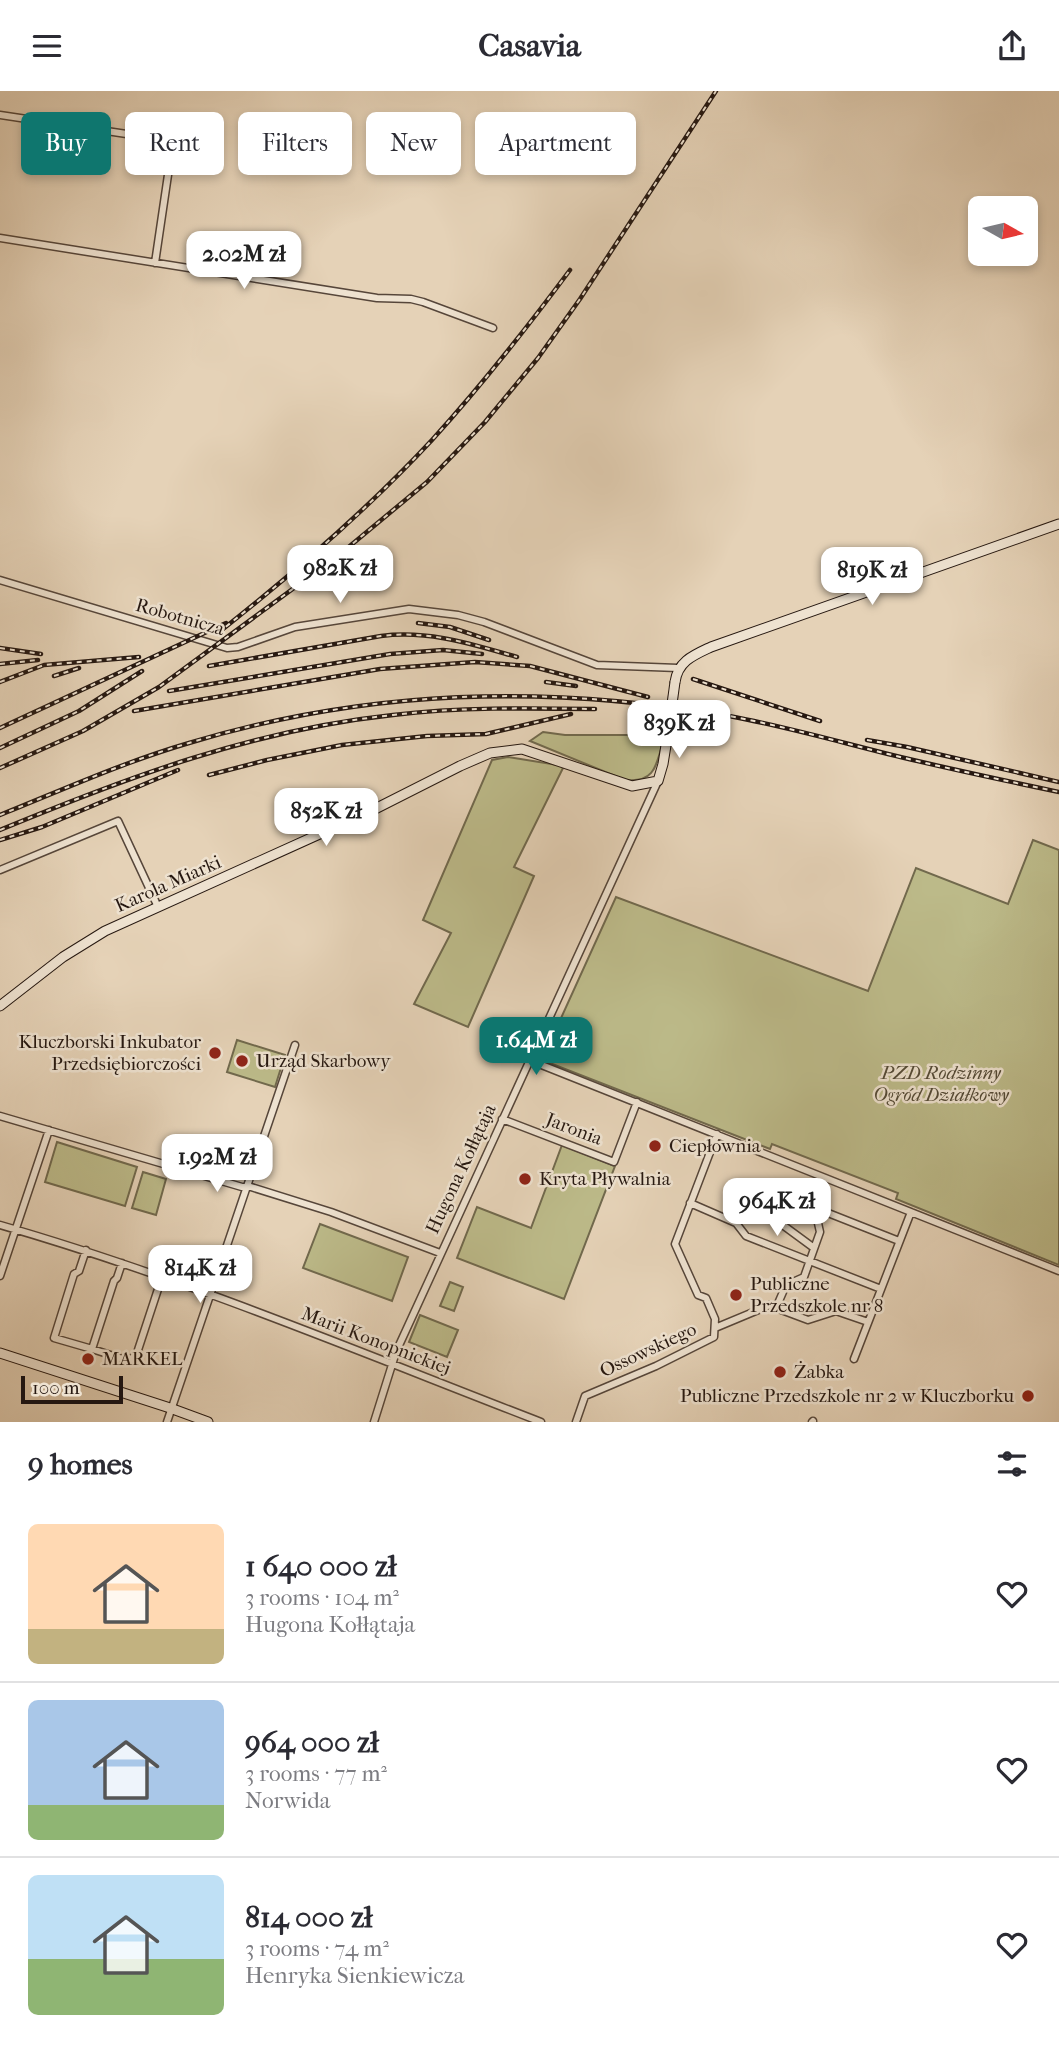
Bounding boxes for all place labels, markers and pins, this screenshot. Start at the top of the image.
pin: 2.02M zł [172,231,316,291]
pin: 982K zł [275,545,405,605]
pin: 819K zł [807,547,937,607]
pin: 839K zł [614,701,744,760]
pin: 852K zł [261,789,391,848]
pin: 1.64M zł [464,1017,608,1077]
place label: Kluczborski Inkubator Przedsiębiorczości [19,1031,202,1075]
marker: Kluczborski Inkubator Przedsiębiorczości [207,1045,223,1061]
place label: Urząd Skarbowy [256,1050,391,1072]
marker: Urząd Skarbowy [234,1053,250,1069]
pin: 1.92M zł [145,1135,289,1194]
place label: Ciepłownia [669,1135,761,1157]
marker: Ciepłownia [647,1138,663,1154]
place label: Kryta Pływalnia [539,1168,671,1190]
marker: Kryta Pływalnia [517,1171,533,1187]
pin: 964K zł [712,1179,842,1238]
pin: 814K zł [135,1245,265,1305]
place label: Publiczne Przedszkole nr 8 [750,1273,883,1317]
marker: Publiczne Przedszkole nr 8 [728,1287,744,1303]
place label: MARKEL [102,1348,183,1370]
marker: MARKEL [80,1351,96,1367]
place label: Żabka [794,1361,844,1383]
marker: Żabka [772,1364,788,1380]
place label: Publiczne Przedszkole nr 2 w Kluczborku [680,1385,1014,1407]
marker: Publiczne Przedszkole nr 2 w Kluczborku [1020,1388,1036,1404]

